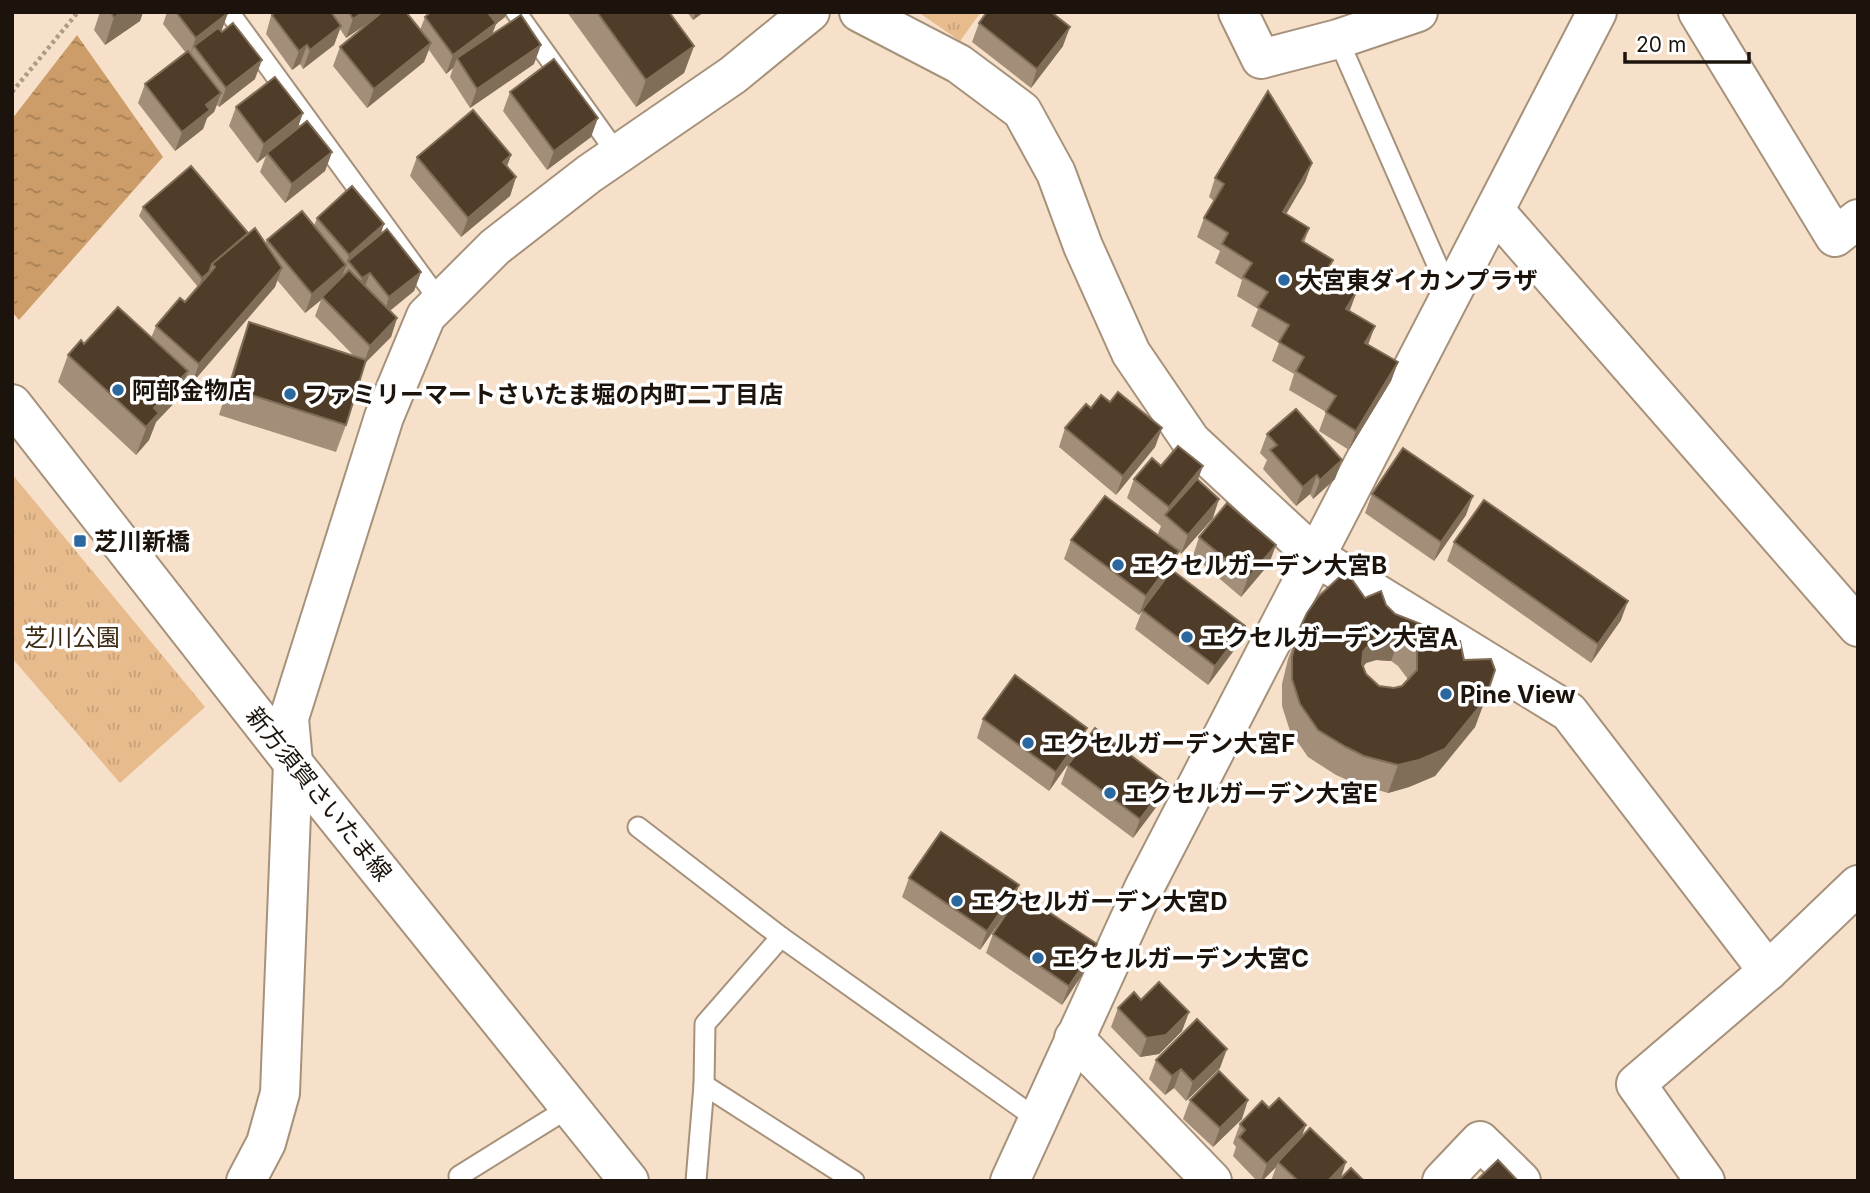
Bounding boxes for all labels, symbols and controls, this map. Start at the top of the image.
scale bar [1625,21,1749,65]
text: 20 m [1636,32,1686,57]
place label: 大宮東ダイカンプラザ [1298,266,1537,295]
marker: 大宮東ダイカンプラザ [1276,272,1292,288]
place label: 阿部金物店 [132,376,252,405]
place label: ファミリーマートさいたま堀の内町二丁目店 [304,380,783,409]
marker: 阿部金物店 [110,382,126,398]
marker: ファミリーマートさいたま堀の内町二丁目店 [282,386,298,402]
place label: 芝川新橋 [94,527,190,556]
marker: 芝川新橋 [72,533,88,549]
place label: エクセルガーデン大宮B [1132,551,1387,580]
marker: エクセルガーデン大宮B [1110,557,1126,573]
park label: 芝川公園 [24,623,120,652]
place label: エクセルガーデン大宮A [1201,623,1458,652]
marker: エクセルガーデン大宮A [1179,629,1195,645]
place label: Pine View [1460,680,1576,709]
marker: Pine View [1438,686,1454,702]
street label: 新方須賀さいたま線 [240,701,398,887]
place label: エクセルガーデン大宮F [1042,729,1295,758]
marker: エクセルガーデン大宮F [1020,735,1036,751]
place label: エクセルガーデン大宮E [1124,779,1378,808]
marker: エクセルガーデン大宮E [1102,785,1118,801]
place label: エクセルガーデン大宮D [971,887,1228,916]
marker: エクセルガーデン大宮D [949,893,965,909]
place label: エクセルガーデン大宮C [1052,944,1309,973]
marker: エクセルガーデン大宮C [1030,950,1046,966]

